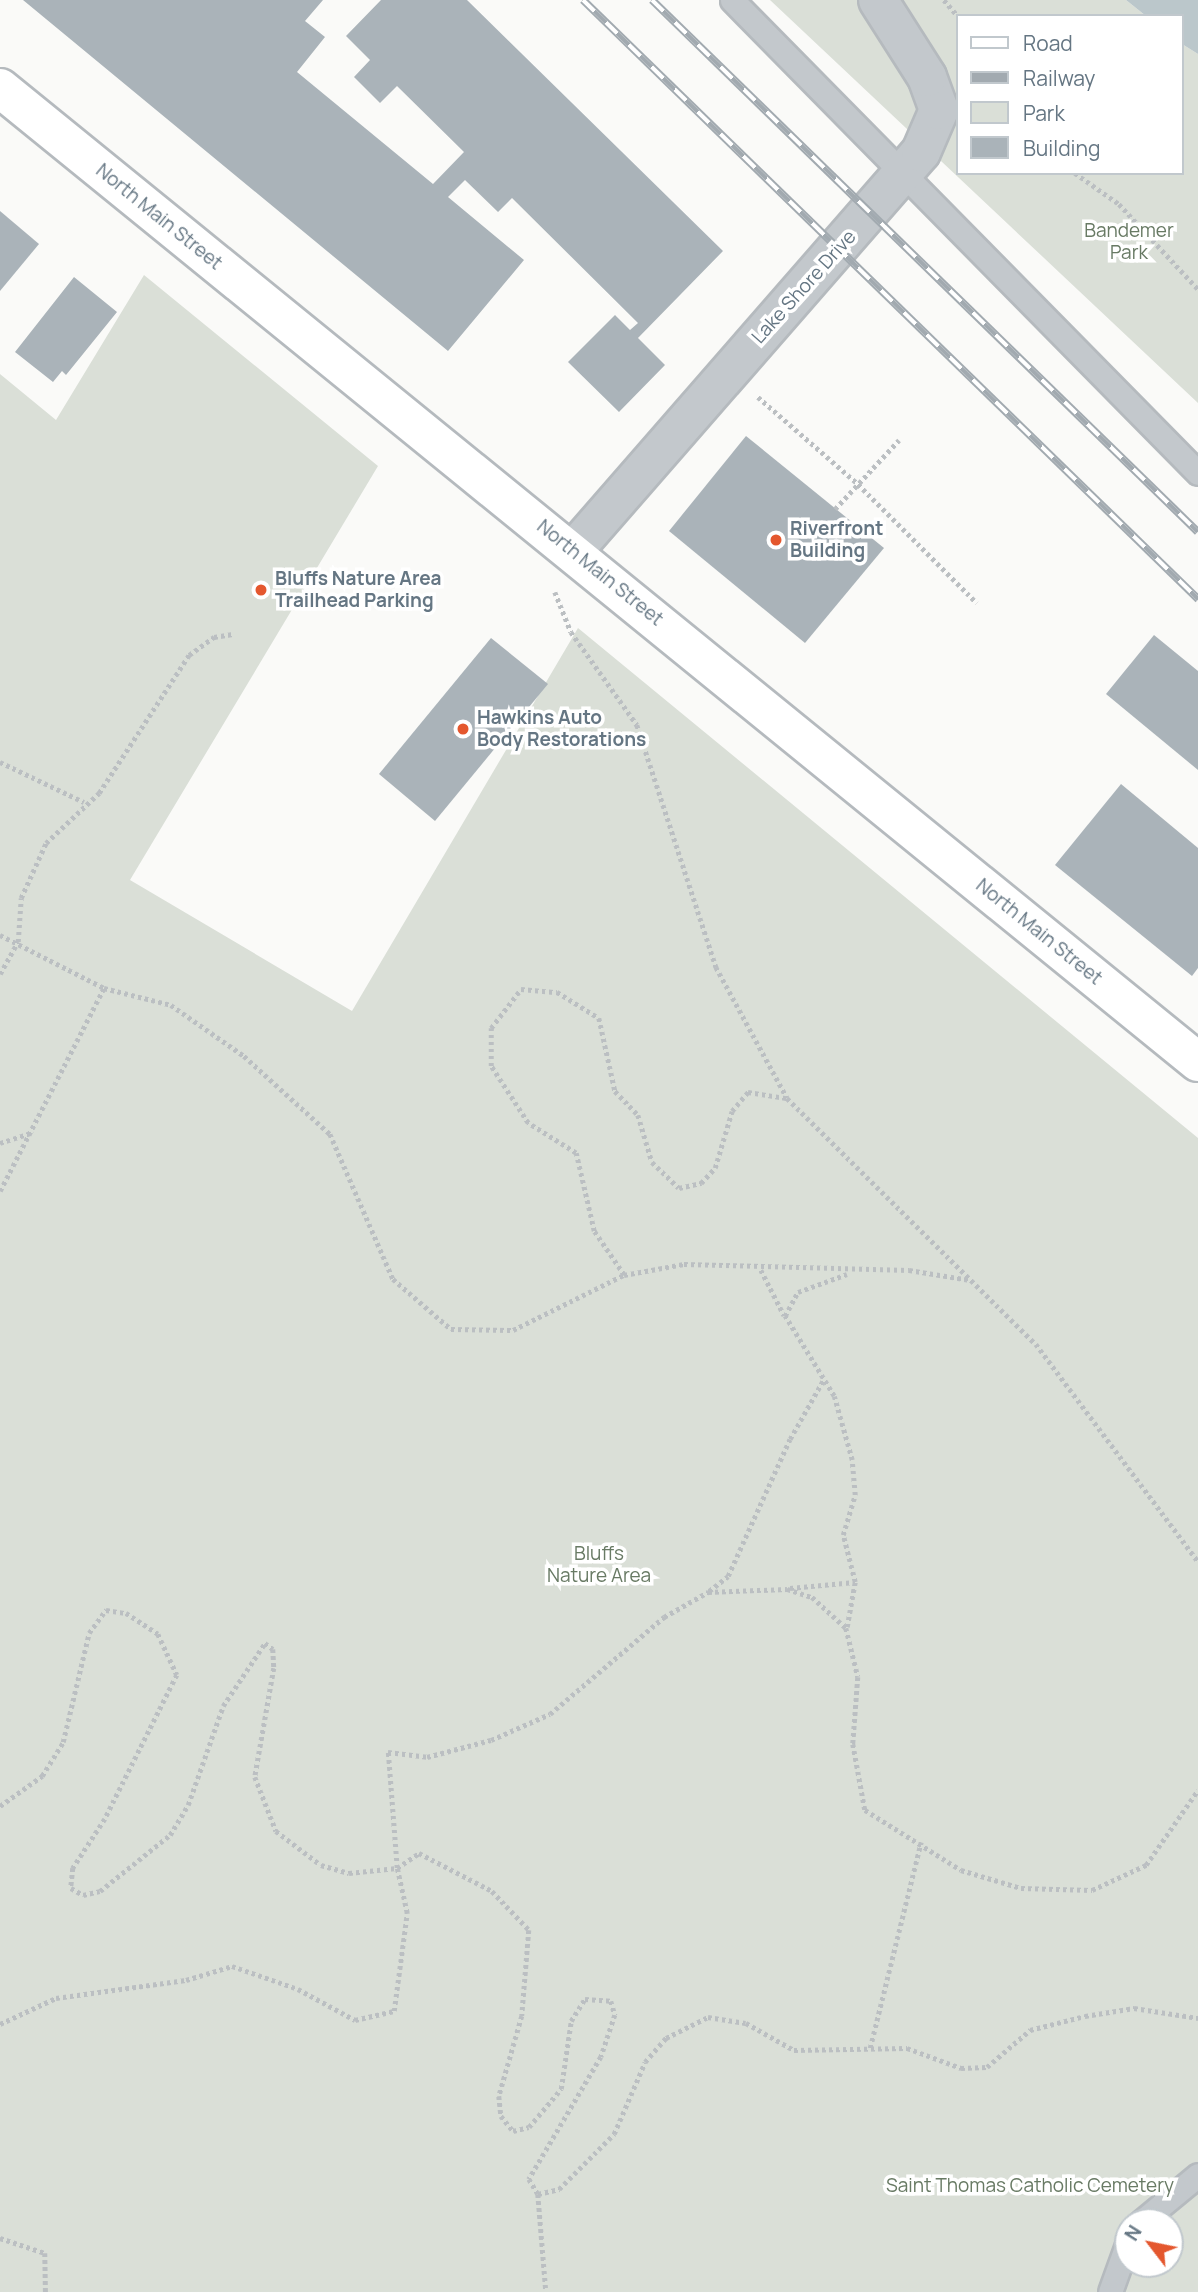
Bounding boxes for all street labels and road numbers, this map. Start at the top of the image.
street label: North Main Street [91,159,227,275]
street label: Lake Shore Drive [747,226,861,348]
street label: North Main Street [532,515,668,631]
street label: North Main Street [971,874,1107,990]

